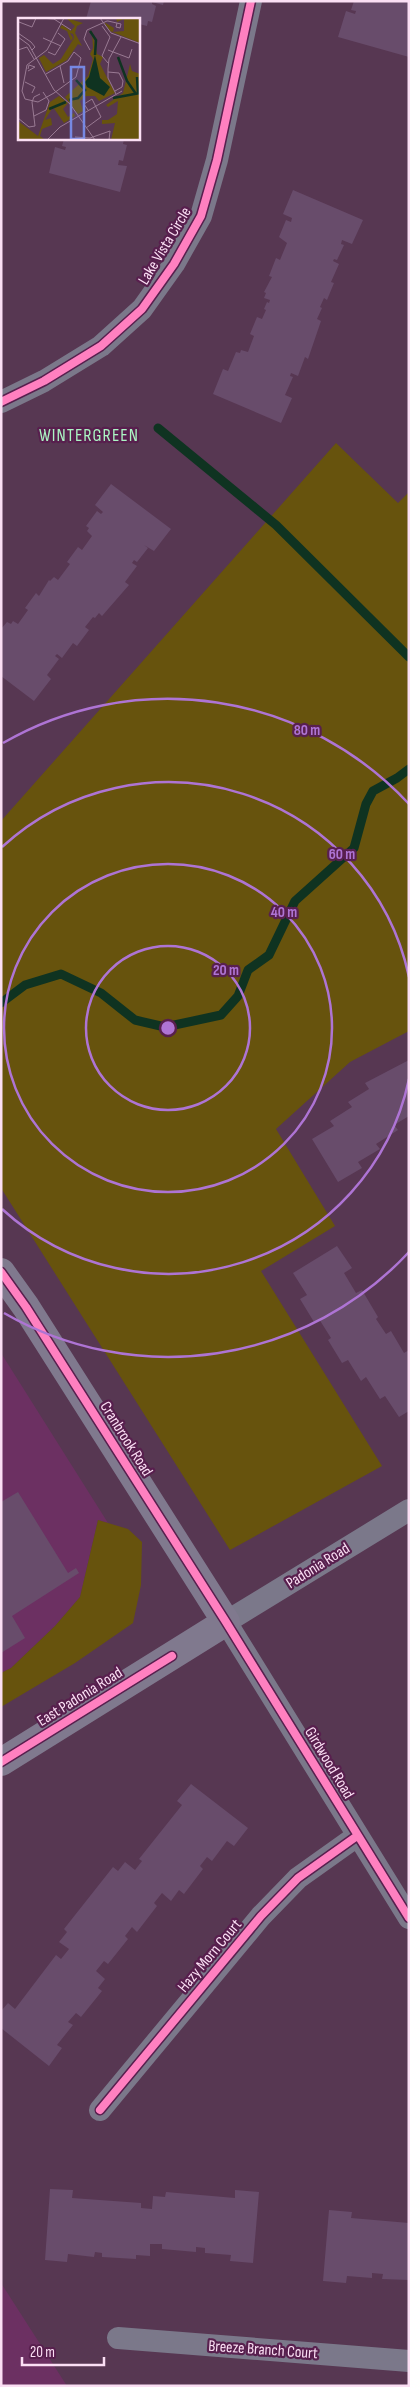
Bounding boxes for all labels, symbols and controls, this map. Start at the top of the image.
inset map [18,18,140,140]
street label: Lake Vista Circle [134,204,196,288]
district label: WINTERGREEN [39,425,139,446]
text: 80 m [294,721,320,740]
text: 60 m [329,845,355,864]
text: 40 m [271,903,297,922]
text: 20 m [213,961,239,980]
centre of rings [159,1019,177,1037]
street label: Cranbrook Road [96,1398,156,1480]
street label: Padonia Road [283,1539,353,1593]
street label: East Padonia Road [34,1663,126,1731]
street label: Girdwood Road [300,1724,358,1802]
street label: Hazy Morn Court [174,1915,246,1996]
scale bar [22,2334,105,2366]
street label: Breeze Branch Court [208,2337,318,2363]
text: 20 m [30,2343,55,2362]

